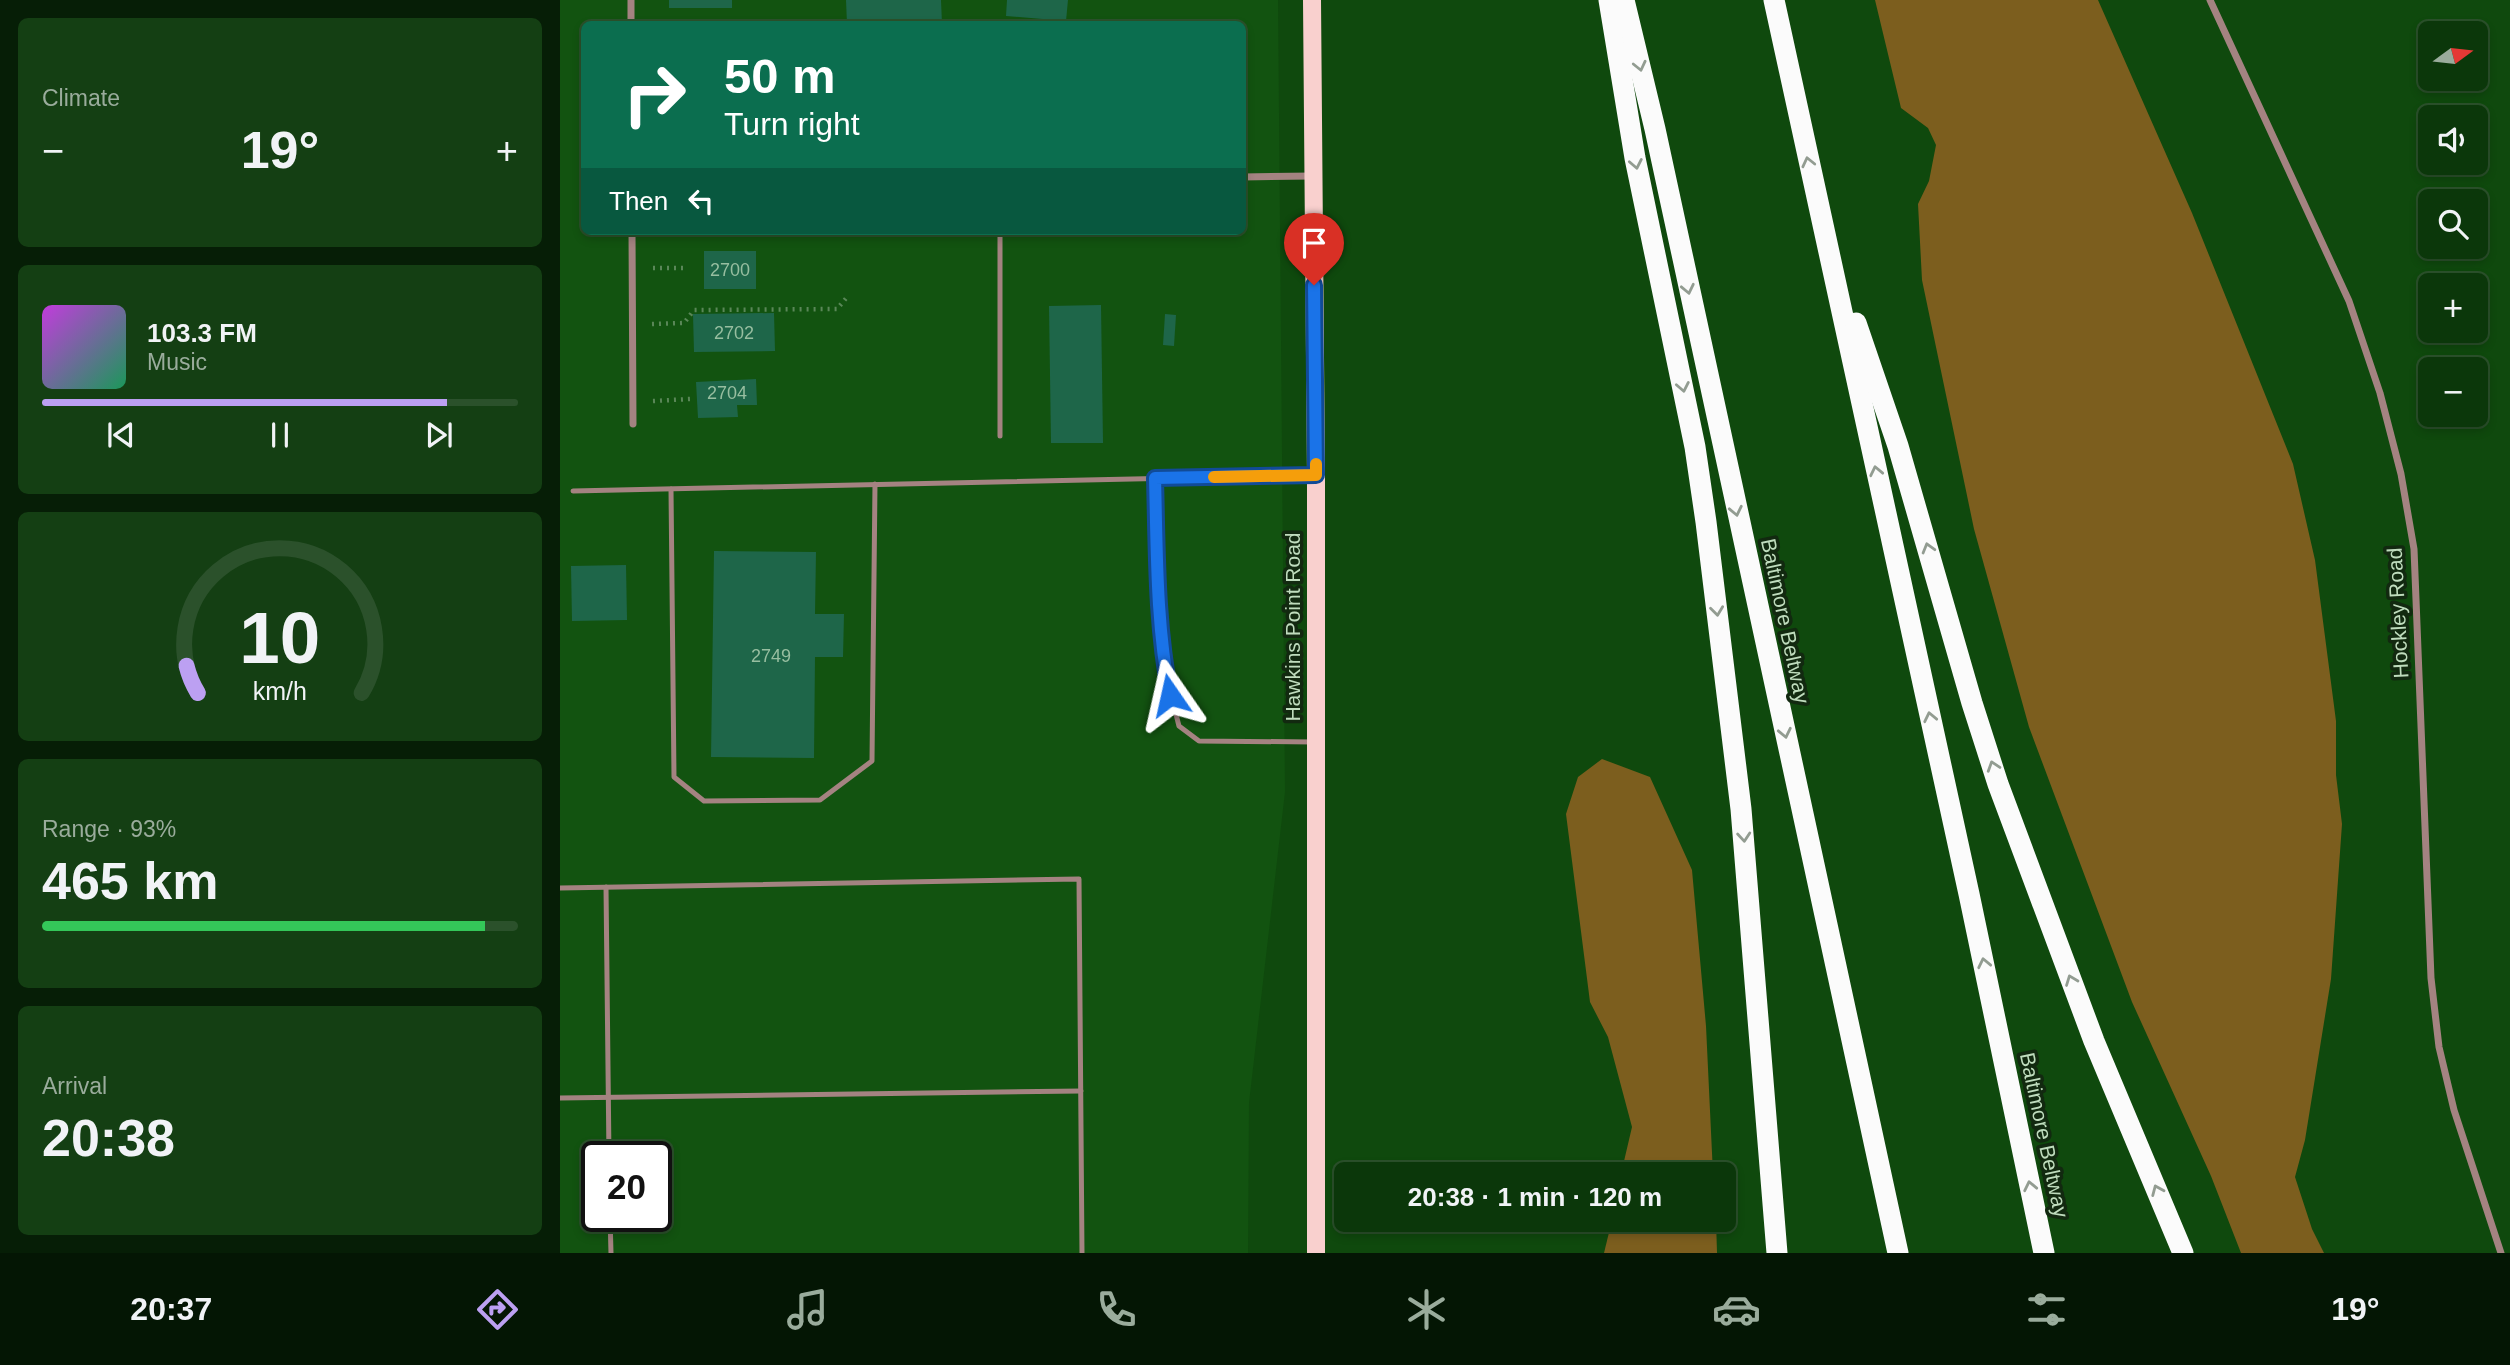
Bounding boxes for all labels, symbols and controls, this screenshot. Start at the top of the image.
north arrow [2418,21,2488,91]
map controls [2418,21,2488,427]
icon: right [609,49,700,140]
text: 50 m [724,49,836,103]
one-way arrow [1632,60,1647,72]
text: Climate [42,85,120,111]
button: sound [2418,105,2488,175]
text: Turn right [724,106,860,142]
text: 19° [241,121,319,179]
text: − [42,130,64,172]
text: + [496,130,518,172]
one-way arrow [1802,156,1816,168]
one-way arrow [1628,158,1643,170]
icon: left [682,182,720,220]
text: Then [609,186,668,216]
button: search [2418,189,2488,259]
pin [1284,213,1344,285]
icon: arrive [1295,224,1333,262]
house number: 2700 [710,260,750,280]
button: + [2418,273,2488,343]
one-way arrow [1680,283,1695,295]
text: 103.3 FM [147,318,257,348]
house number: 2702 [714,323,754,343]
text: Music [147,349,207,375]
button: − [2418,357,2488,427]
one-way arrow [1675,381,1690,393]
house number: 2704 [707,383,747,403]
icon: previous [102,416,140,454]
icon: pause [261,416,299,454]
icon: next [420,416,458,454]
one-way arrow [1870,465,1885,477]
one-way arrow [1728,505,1742,517]
street label: Hawkins Point Road [1281,532,1304,722]
street label: Baltimore Beltway [1757,536,1814,706]
one-way arrow [1921,542,1936,554]
street label: Hockley Road [2383,547,2412,679]
text: 10 [240,597,320,678]
one-way arrow [1710,606,1725,617]
house number: 2749 [751,646,791,666]
position arrow [1133,658,1207,732]
text: km/h [253,676,307,704]
one-way arrow [1924,711,1939,723]
one-way arrow [1777,727,1791,739]
one-way arrow [1986,760,2001,772]
text: Range · 93% [42,816,176,842]
one-way arrow [1736,832,1751,843]
text: 465 km [42,852,218,910]
one-way arrow [1977,957,1992,969]
one-way arrow [2065,974,2079,986]
street label: Baltimore Beltway [2016,1050,2073,1220]
text: Arrival [42,1073,107,1099]
text: 20:38 [42,1109,175,1167]
speed limit sign: 20 [581,1141,672,1232]
one-way arrow [2024,1180,2039,1192]
text: 20:38 · 1 min · 120 m [1408,1182,1662,1212]
one-way arrow [2151,1185,2165,1197]
icon: directions [473,1285,522,1334]
icon: music [783,1285,832,1334]
icon: phone [1092,1285,1141,1334]
icon: climate [1402,1285,1451,1334]
icon: car [1712,1285,1761,1334]
icon: filters [2022,1285,2071,1334]
text: 20:37 [130,1291,212,1327]
text: 19° [2331,1291,2380,1327]

